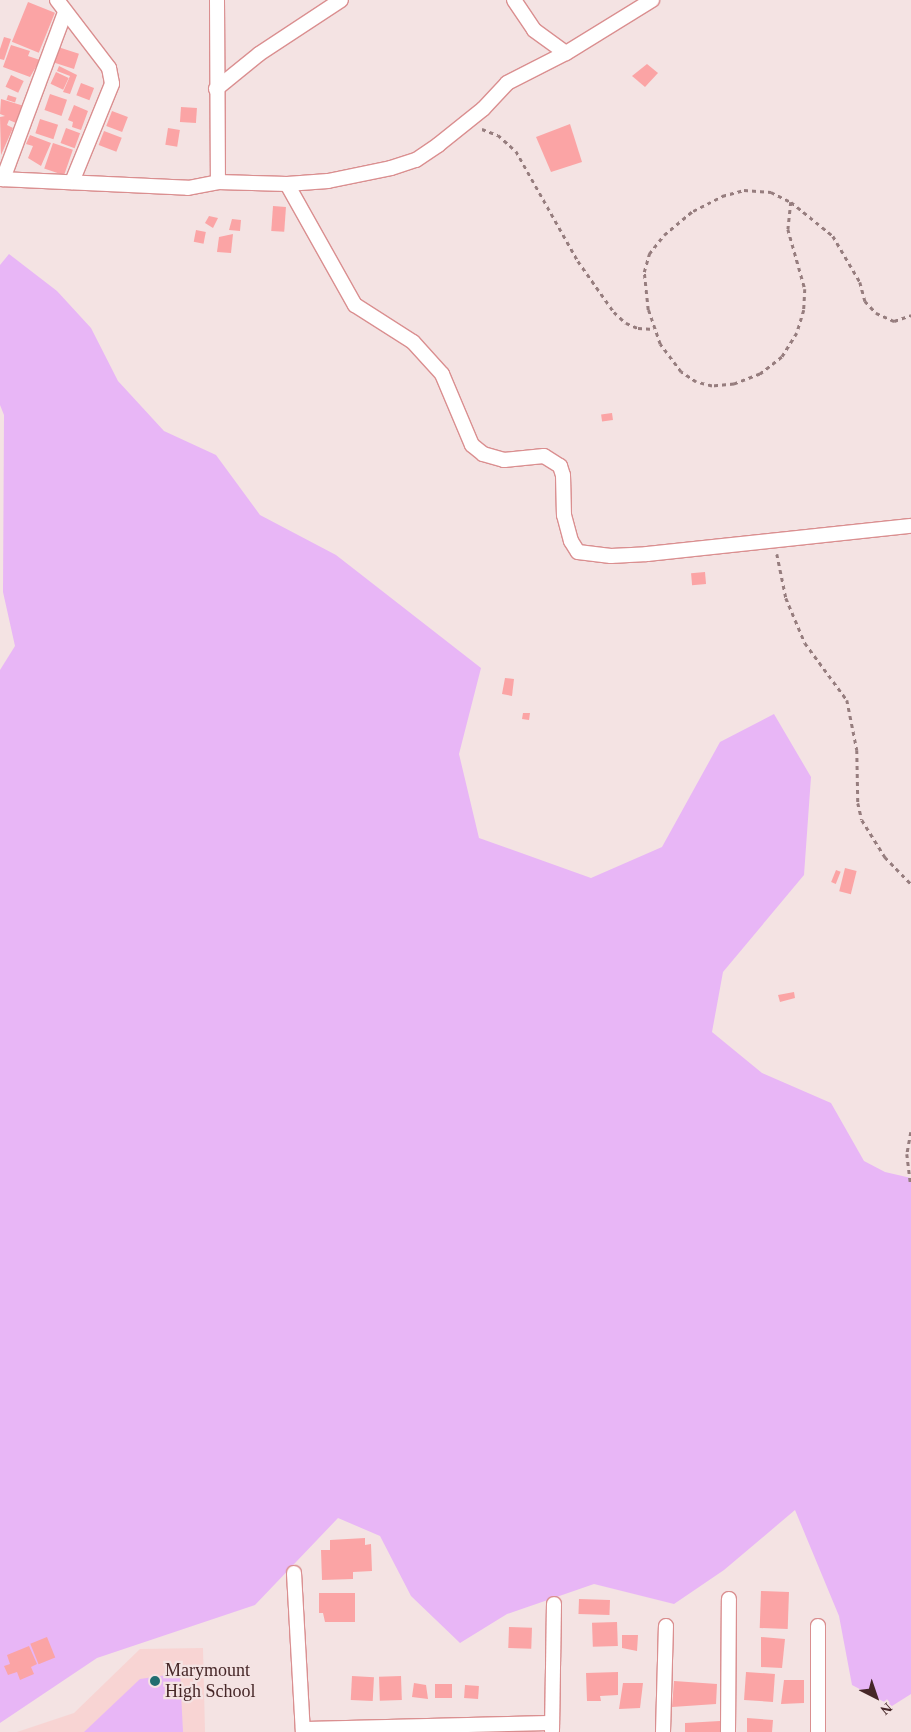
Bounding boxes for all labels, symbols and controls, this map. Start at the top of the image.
place label: Marymount High School [165,1660,256,1702]
north arrow [851,1672,901,1722]
marker: Marymount High School [149,1675,161,1687]
text: N [877,1700,895,1718]

